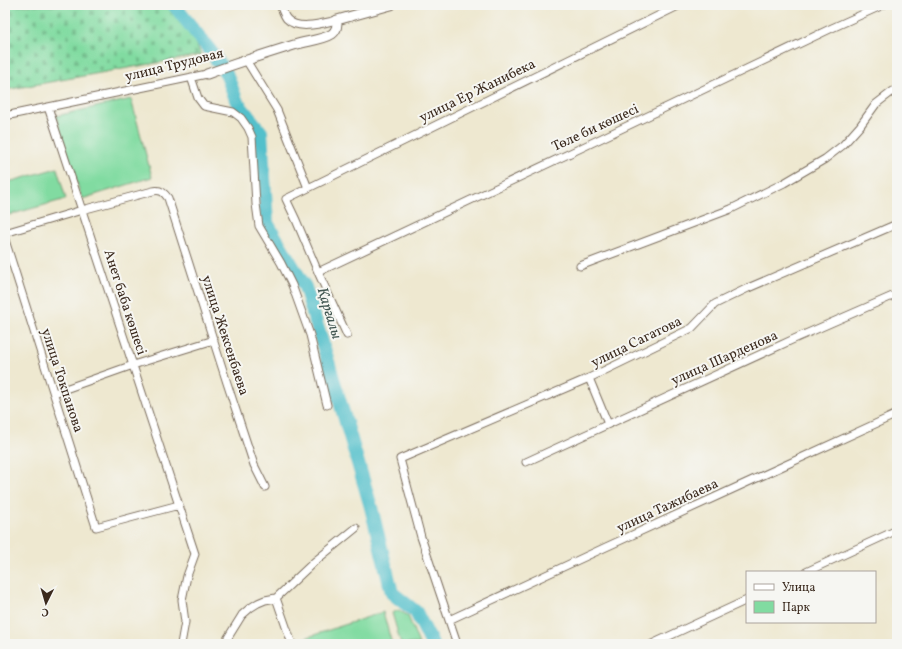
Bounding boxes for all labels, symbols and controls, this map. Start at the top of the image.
street label: улица Трудовая [123,44,226,87]
street label: улица Ер Жанибека [416,55,539,128]
street label: Төле би көшесі [549,100,642,157]
street label: Анет баба көшесі [99,247,151,358]
street label: улица Жексенбаева [196,273,253,398]
water label: Қарғалы [311,285,347,342]
street label: улица Сагатова [588,312,685,373]
street label: улица Токпанова [36,326,87,435]
street label: улица Шарденова [668,326,781,390]
street label: улица Тажибаева [614,474,722,538]
legend [746,571,876,623]
text: Улица [782,580,815,596]
north arrow [26,583,66,623]
text: Парк [782,600,810,616]
text: С [41,604,49,619]

